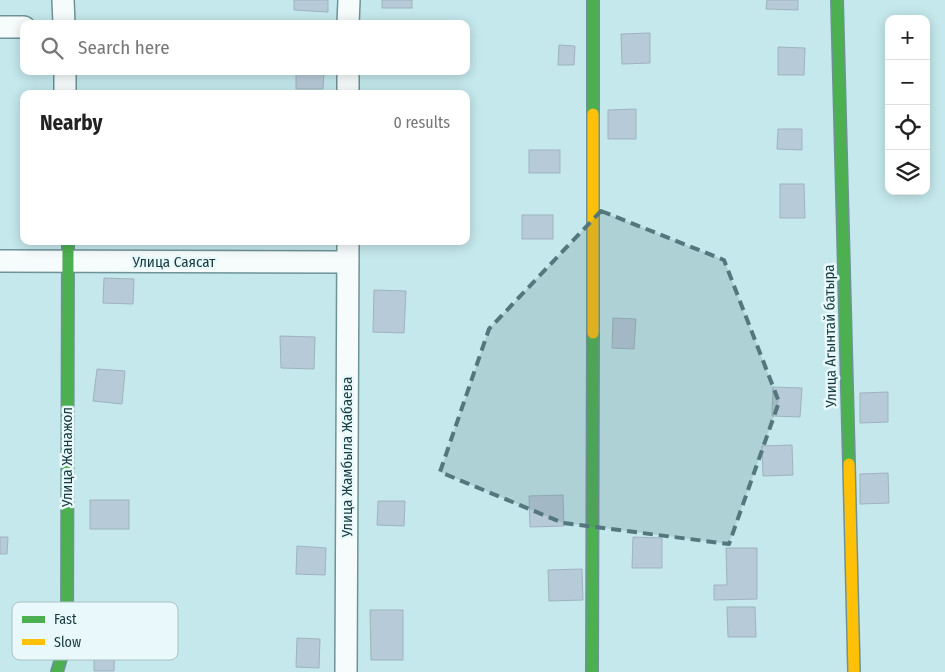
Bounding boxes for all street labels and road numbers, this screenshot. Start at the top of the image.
street label: Улица Саясат [132,253,216,271]
street label: Улица Агынтай батыра [820,264,840,409]
street label: Улица Жамбыла Жабаева [338,377,356,538]
street label: Улица Жанажол [58,407,76,508]

